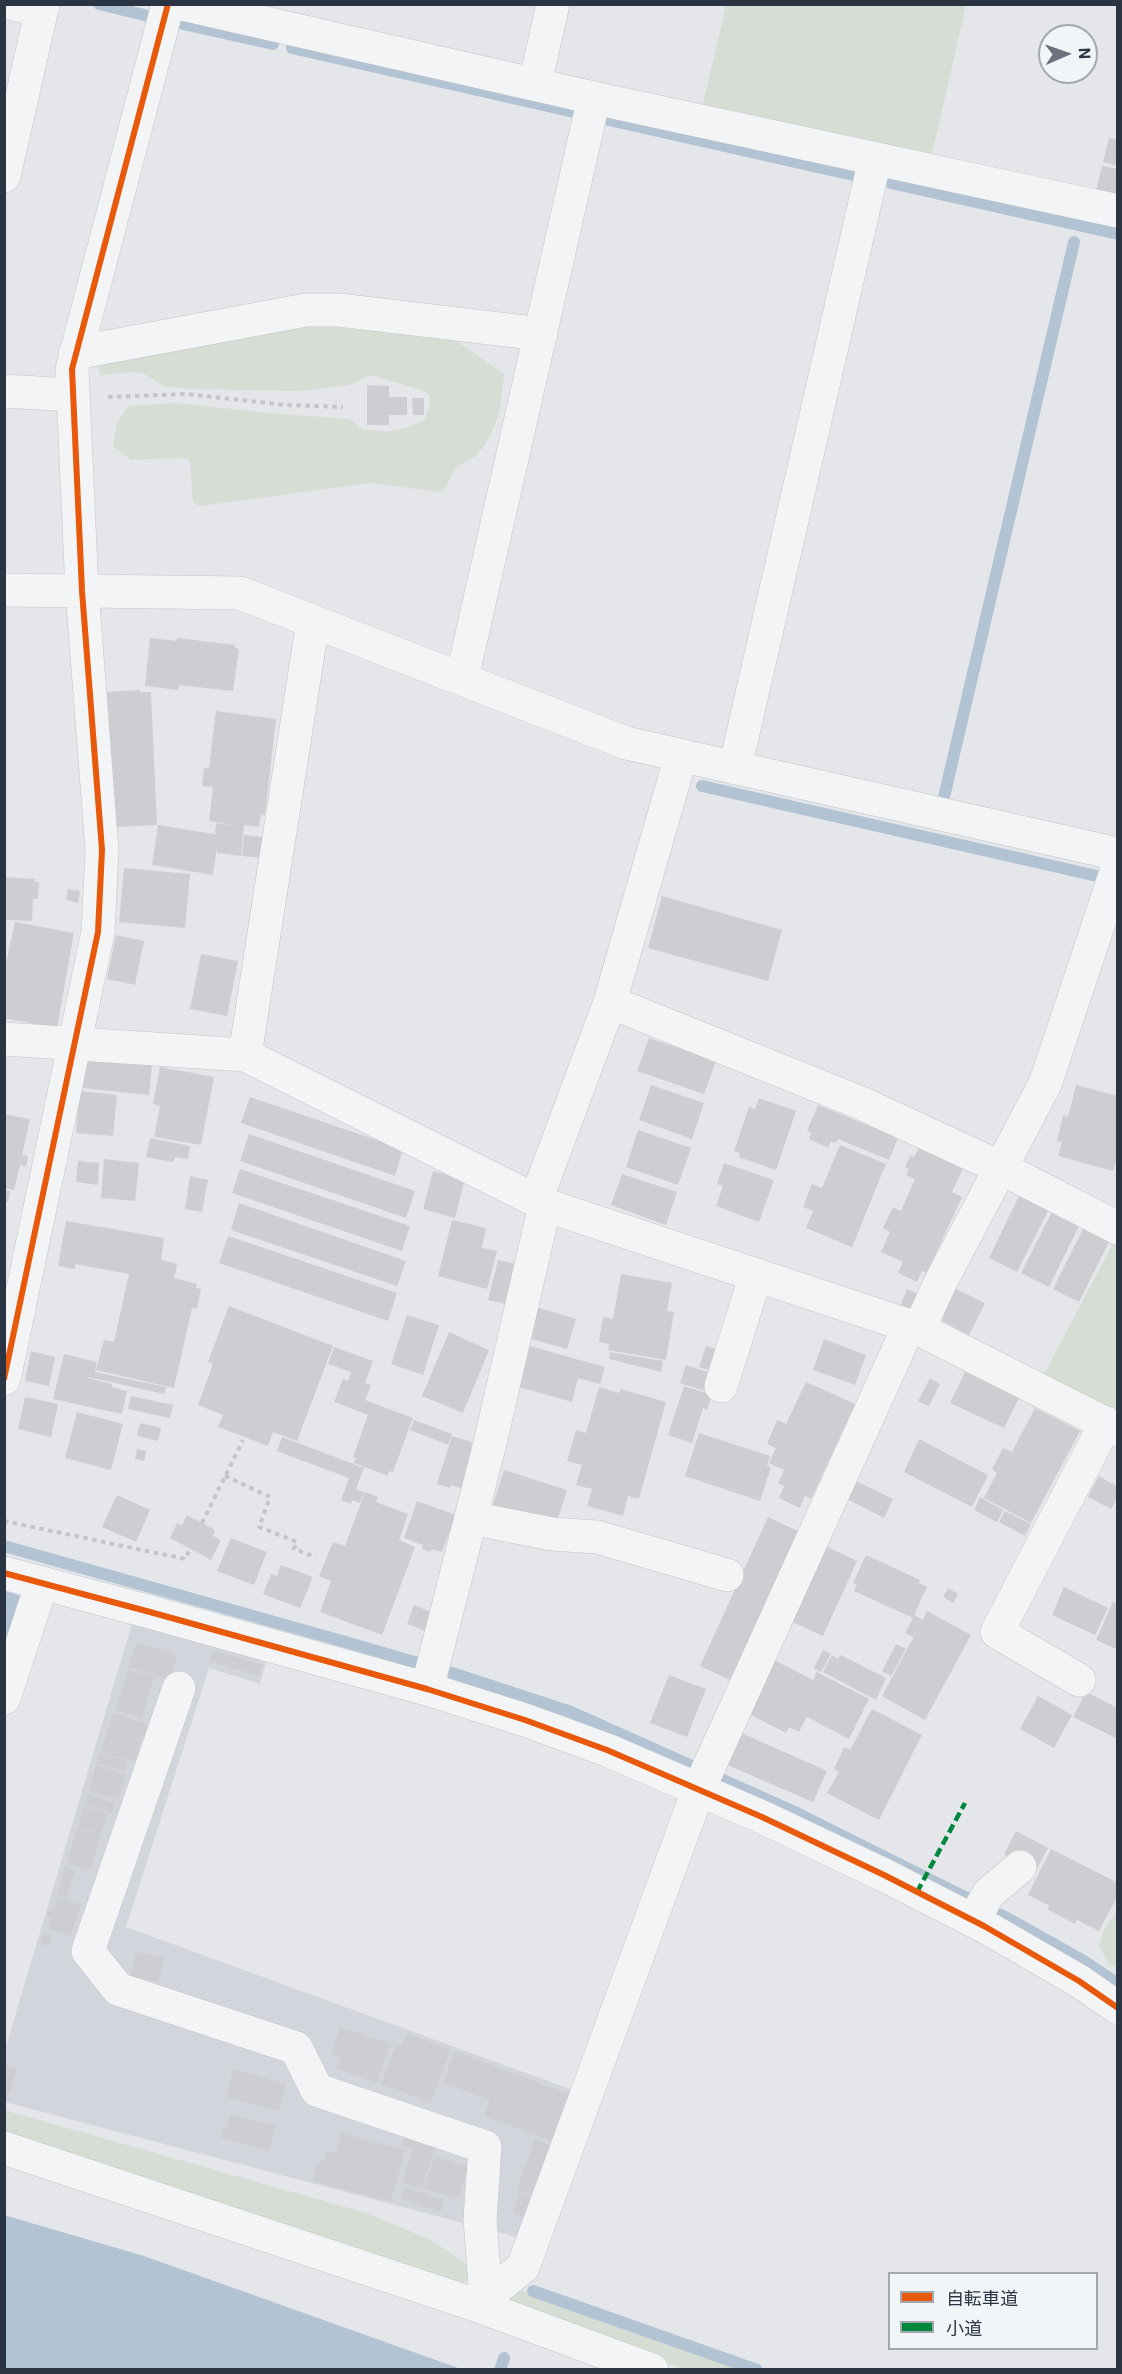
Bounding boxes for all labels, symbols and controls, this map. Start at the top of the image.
north arrow [1038,24,1098,84]
text: N [1075,47,1094,59]
legend [888,2272,1098,2350]
text: 自転車道 [946,2288,1018,2309]
text: 小道 [946,2318,982,2339]

